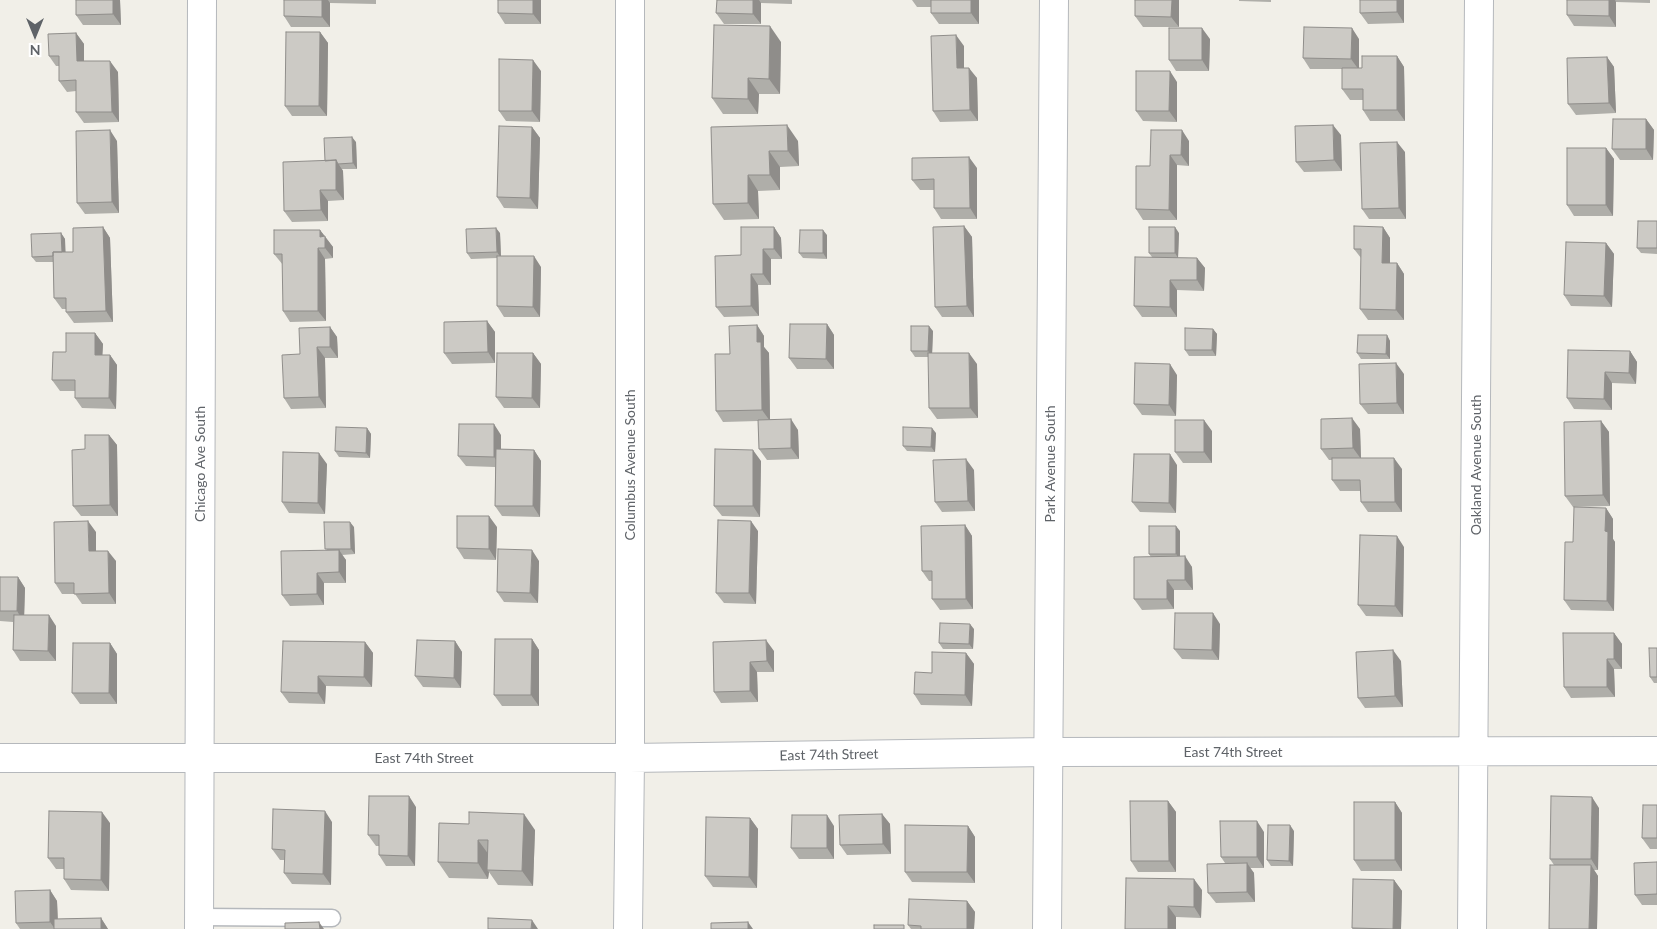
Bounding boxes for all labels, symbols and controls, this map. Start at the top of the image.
north arrow [10,10,60,60]
text: N [30,42,40,59]
street label: Columbus Avenue South [622,389,638,541]
street label: Oakland Avenue South [1468,395,1484,535]
street label: Chicago Ave South [192,406,208,522]
street label: Park Avenue South [1042,406,1058,522]
street label: East 74th Street [1183,744,1283,760]
street label: East 74th Street [779,746,879,764]
street label: East 74th Street [374,750,474,766]

